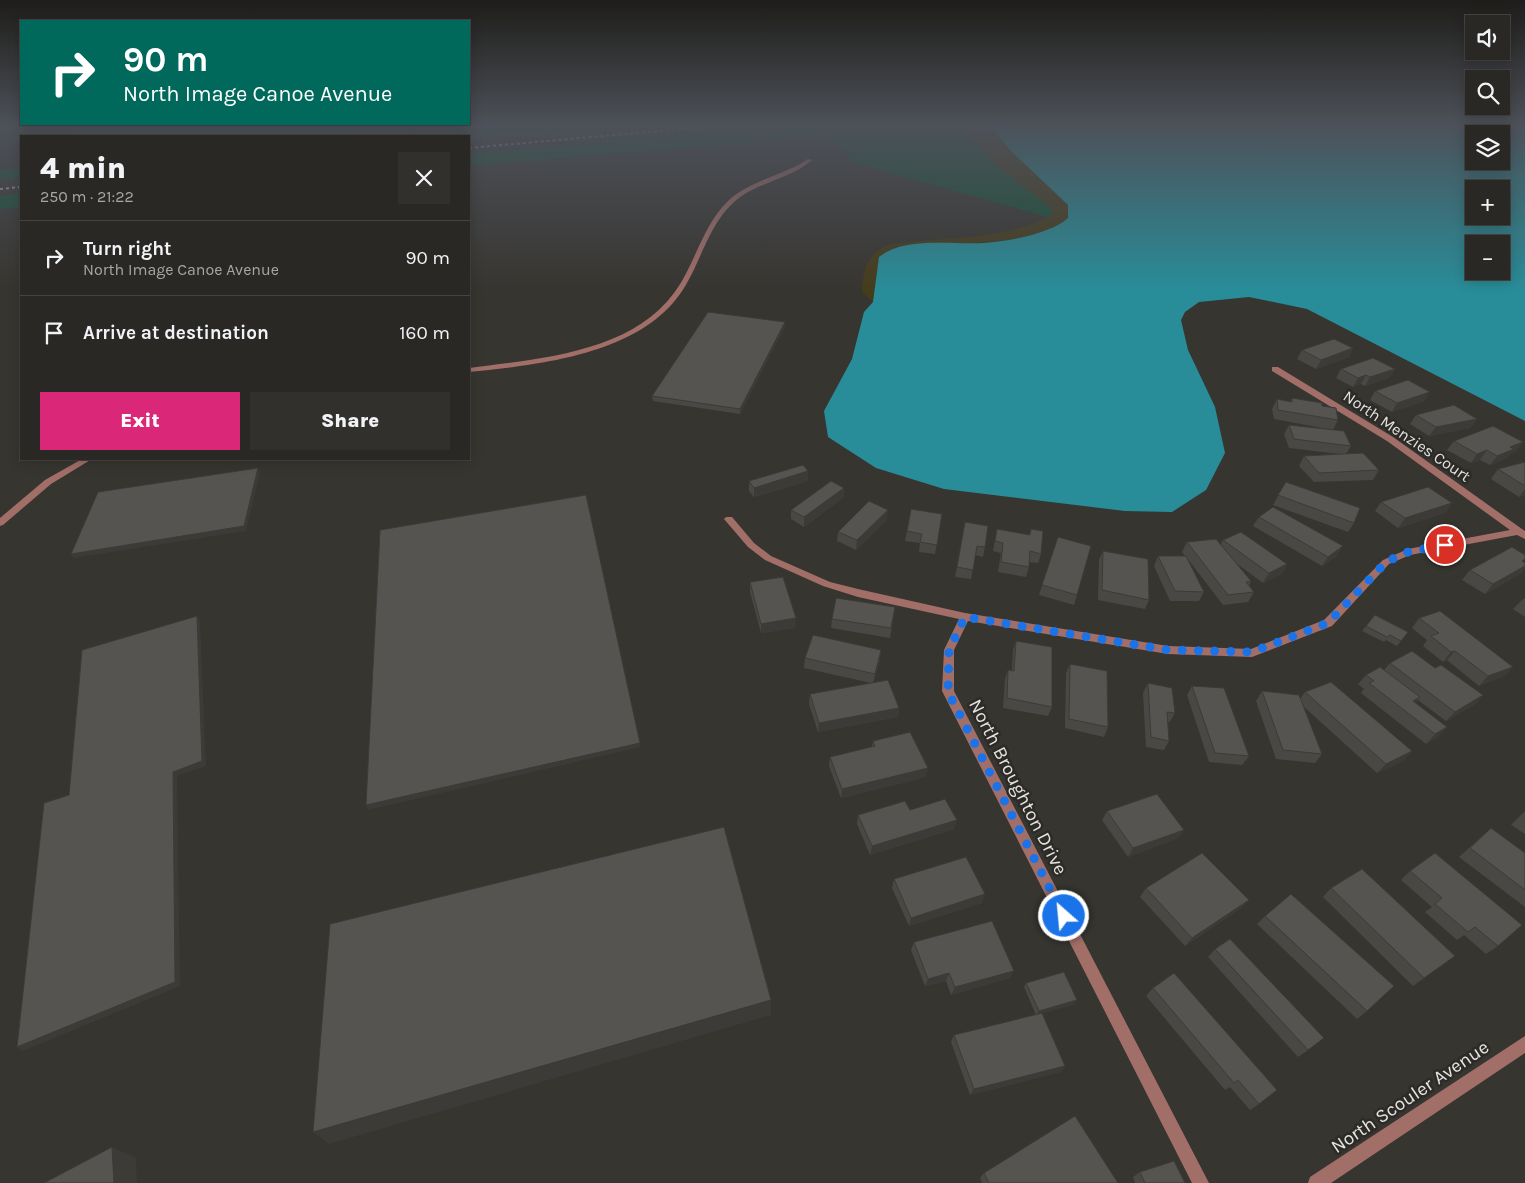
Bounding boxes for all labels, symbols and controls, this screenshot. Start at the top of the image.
map controls [1465,15,1510,280]
button: sound [1465,15,1510,60]
text: 90 m [123,39,209,80]
icon: right [40,40,105,105]
button: search [1465,70,1510,115]
text: North Image Canoe Avenue [123,81,392,107]
button: layers [1465,125,1510,170]
text: 4 min [40,150,126,186]
button: close [398,152,450,204]
button: + [1465,180,1510,225]
text: 250 m · 21:22 [40,187,134,206]
button: − [1465,235,1510,280]
text: Turn right [83,238,172,260]
icon: right [40,244,68,272]
text: 90 m [405,247,450,269]
text: North Image Canoe Avenue [83,260,279,279]
icon: arrive [40,319,68,347]
text: Arrive at destination [83,322,269,344]
text: 160 m [399,322,450,344]
street label: North Menzies Court [1340,386,1474,486]
button: Exit [40,392,240,450]
button: Share [250,392,450,450]
pin [1424,524,1466,566]
icon: arrive [1431,531,1459,559]
street label: North Broughton Drive [964,696,1072,878]
position arrow [1037,889,1089,941]
street label: North Scouler Avenue [1327,1036,1493,1158]

